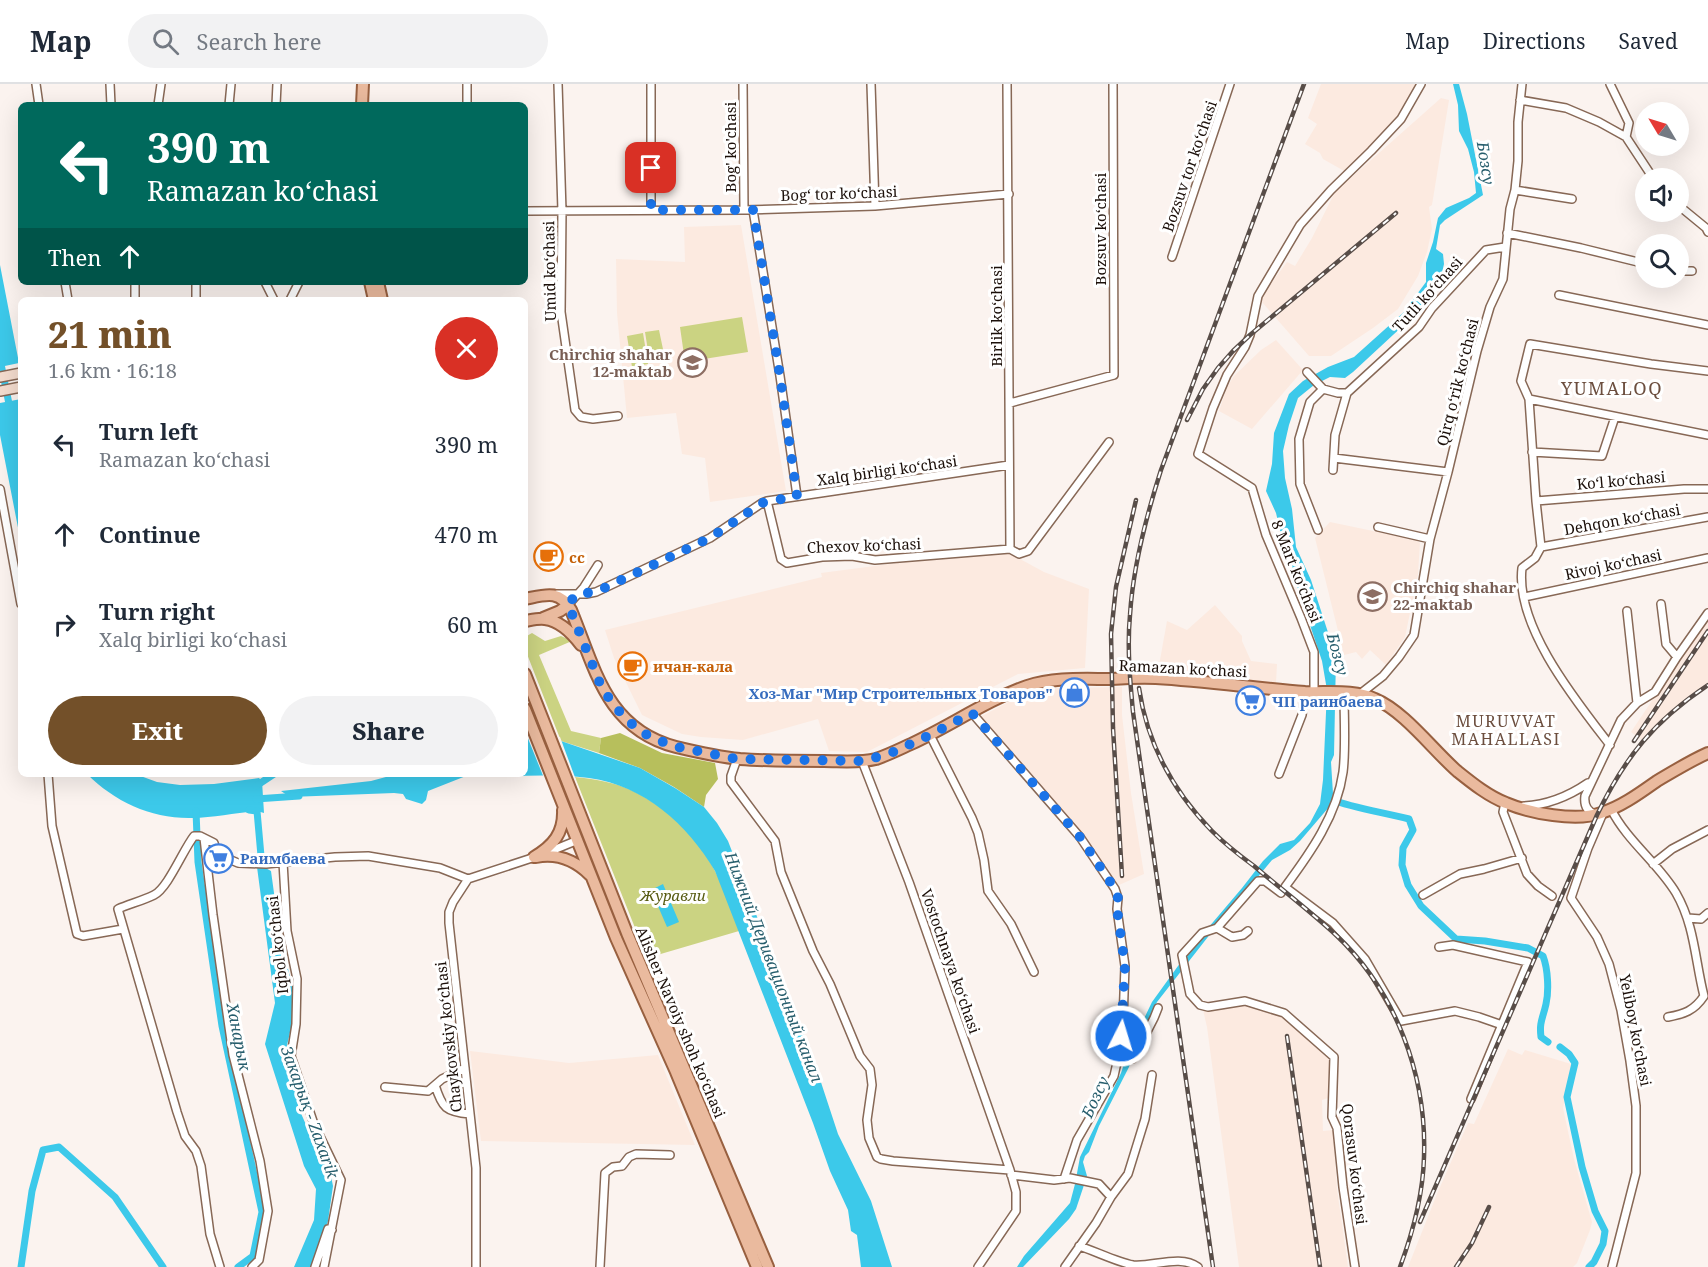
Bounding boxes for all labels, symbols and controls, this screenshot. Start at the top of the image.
search box [128,14,548,68]
text: Map [30,22,92,60]
icon: search [149,25,182,58]
text: Search here [197,26,321,56]
text: Map [1405,27,1450,55]
text: Directions [1483,27,1585,55]
text: Saved [1618,27,1678,55]
street label: Bozsuv tor ko‘chasi [1157,97,1221,234]
street label: Bog' ko'chasi [720,101,740,192]
north arrow [1635,102,1689,156]
map controls [1635,102,1689,288]
text: 390 m [147,118,271,175]
icon: left [48,126,126,204]
water label: Бозсу [1472,139,1500,186]
pin [625,142,676,193]
icon: arrive [634,151,667,184]
button: sound [1635,168,1689,222]
text: Ramazan ko‘chasi [147,172,378,209]
street label: Bozsuv ko‘chasi [1090,172,1110,285]
street label: Bog‘ tor ko‘chasi [780,181,898,205]
street label: Umid ko‘chasi [538,220,560,321]
button: search [1635,234,1689,288]
icon: ahead [113,240,146,273]
text: Then [48,242,101,272]
street label: Tutli ko‘chasi [1388,252,1466,336]
street label: Birlik ko‘chasi [986,265,1006,367]
text: 21 min [48,310,172,359]
street label: Qirq o‘rik ko‘chasi [1431,316,1483,448]
button: close [435,317,498,380]
place label: Chirchiq shahar 12-maktab [549,344,672,381]
school or university icon: Chirchiq shahar 12-maktab [677,347,709,379]
text: 1.6 km · 16:18 [48,357,177,384]
district label: YUMALOQ [1560,376,1663,400]
text: Turn left [99,416,198,446]
icon: left [48,428,81,461]
text: 390 m [435,429,498,459]
text: Ramazan ko‘chasi [99,446,270,473]
street label: Xalq birligi ko‘chasi [816,450,958,490]
street label: Ko‘l ko‘chasi [1576,466,1666,494]
street label: Dehqon ko‘chasi [1562,499,1682,539]
street label: 8 Mart ko‘chasi [1267,517,1327,625]
icon: ahead [48,518,81,551]
text: Continue [99,519,201,549]
text: 470 m [435,519,498,549]
street label: Chexov ko‘chasi [806,533,922,557]
cafe icon: cc [532,541,564,573]
street label: Rivoj ko‘chasi [1563,544,1663,584]
place label: cc [569,547,585,567]
place label: Chirchiq shahar 22-maktab [1393,577,1516,614]
school or university icon: Chirchiq shahar 22-maktab [1356,580,1388,612]
text: Turn right [99,596,215,626]
icon: right [48,608,81,641]
text: 60 m [447,609,498,639]
text: Xalq birligi ko‘chasi [99,626,287,653]
water label: Бозсу [1322,629,1354,678]
cafe icon: ичан-кала [616,650,648,682]
street label: Ramazan ko‘chasi [1118,655,1248,681]
place label: ичан-кала [653,656,733,676]
shop icon: Хоз-Маг "Мир Строительных Товаров" [1058,677,1090,709]
place label: Хоз-Маг "Мир Строительных Товаров" [748,683,1053,703]
supermarket icon: ЧП раинбаева [1235,685,1267,717]
place label: ЧП раинбаева [1272,691,1383,711]
button: Exit [48,696,267,765]
button: Share [279,696,498,765]
district label: MURUVVAT MAHALLASI [1451,710,1561,750]
supermarket icon: Раимбаева [203,842,235,874]
place label: Раимбаева [240,848,326,868]
water label: Нижний Деривационный канал [719,848,828,1086]
park label: Журавли [638,885,706,905]
street label: Vostochnaya ko‘chasi [917,886,985,1036]
street label: Iqbol koʻchasi [262,895,292,995]
street label: Alisher Navoiy shoh koʻchasi [632,923,731,1121]
street label: Chaykovskiy ko‘chasi [430,960,466,1113]
street label: Yeliboy ko‘chasi [1615,971,1657,1088]
water label: Ханарык [221,1000,256,1074]
position arrow [1089,1004,1153,1068]
water label: Закарық - Zaxarik [276,1043,344,1182]
water label: Бозсу [1075,1072,1114,1122]
street label: Qorasuv ko‘chasi [1338,1102,1372,1226]

